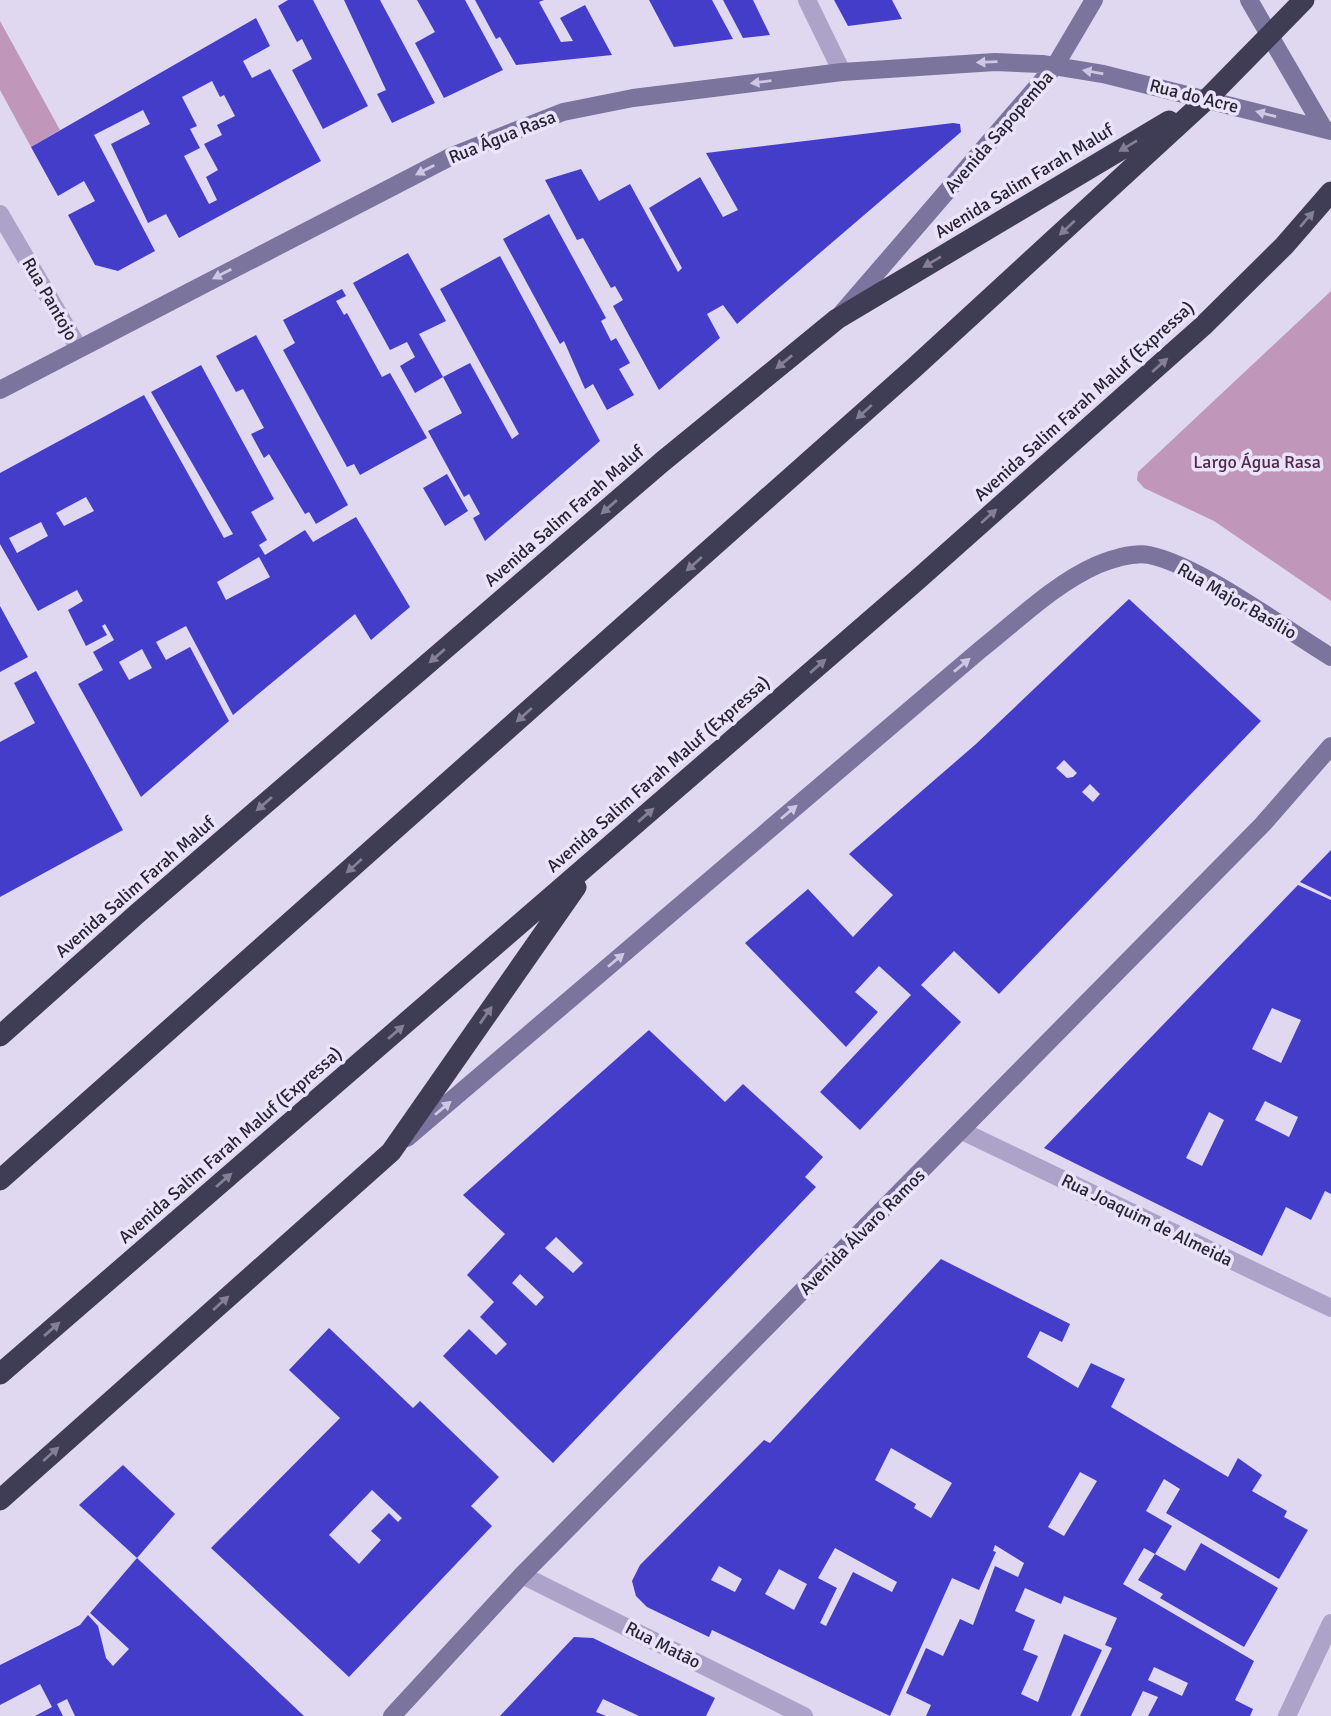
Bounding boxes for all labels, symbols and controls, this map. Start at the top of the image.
one-way arrow [976,57,998,68]
street label: Avenida Sapopemba [940,66,1058,198]
one-way arrow [1082,66,1104,77]
street label: Rua do Acre [1147,74,1241,118]
one-way arrow [750,77,772,88]
street label: Rua Água Rasa [445,106,559,168]
one-way arrow [1254,108,1276,119]
street label: Avenida Salim Farah Maluf [931,118,1118,243]
one-way arrow [1118,140,1137,152]
one-way arrow [415,165,435,176]
one-way arrow [1299,211,1315,228]
one-way arrow [1059,219,1076,235]
street label: Rua Pantojo [17,254,83,344]
one-way arrow [922,256,942,268]
one-way arrow [212,267,232,279]
street label: Avenida Salim Farah Maluf (Expressa) [969,296,1199,506]
one-way arrow [776,354,793,369]
one-way arrow [1151,357,1168,373]
one-way arrow [856,404,873,420]
street label: Avenida Salim Farah Maluf [480,440,649,591]
park label: Largo Água Rasa [1193,451,1321,473]
one-way arrow [601,499,618,514]
one-way arrow [981,509,998,524]
one-way arrow [686,555,703,571]
street label: Rua Major Basílio [1173,558,1301,644]
one-way arrow [428,648,445,663]
one-way arrow [954,658,971,673]
one-way arrow [810,659,827,674]
street label: Avenida Salim Farah Maluf (Expressa) [542,671,774,877]
one-way arrow [515,707,533,723]
one-way arrow [255,796,273,812]
one-way arrow [780,804,798,820]
one-way arrow [638,808,655,823]
street label: Avenida Salim Farah Maluf [51,811,220,962]
one-way arrow [345,858,363,874]
one-way arrow [607,952,625,968]
one-way arrow [479,1006,492,1025]
one-way arrow [387,1025,404,1040]
street label: Avenida Salim Farah Maluf (Expressa) [114,1042,346,1248]
one-way arrow [434,1100,452,1116]
street label: Avenida Álvaro Ramos [794,1164,930,1300]
street label: Rua Joaquim de Almeida [1058,1169,1236,1271]
one-way arrow [215,1173,232,1189]
one-way arrow [212,1295,230,1311]
one-way arrow [43,1322,60,1337]
one-way arrow [42,1447,59,1463]
street label: Rua Matão [622,1617,704,1673]

